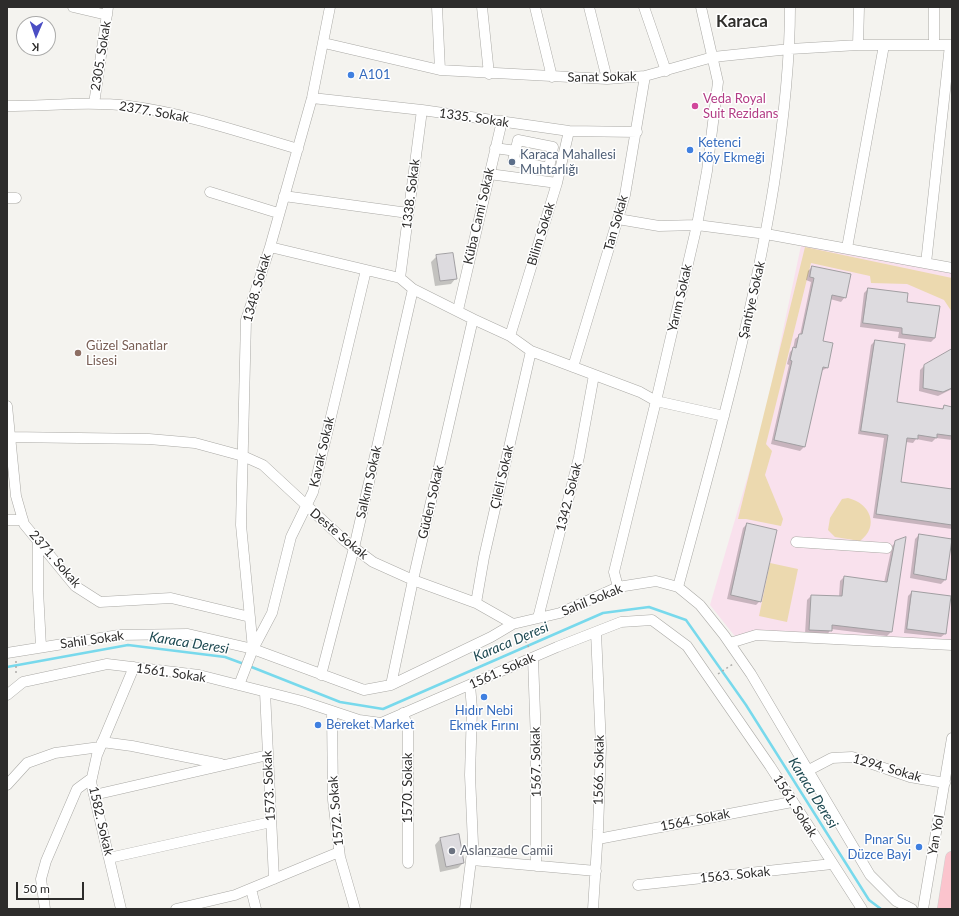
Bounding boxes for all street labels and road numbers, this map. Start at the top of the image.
street label: 2305. Sokak [88,20,114,92]
street label: Sanat Sokak [567,69,637,85]
street label: 2377. Sokak [118,98,190,126]
street label: 1335. Sokak [438,105,510,131]
street label: 1338. Sokak [399,158,423,230]
street label: Küba Cami Sokak [460,166,498,266]
street label: Tan Sokak [601,193,631,253]
street label: Bilim Sokak [524,200,558,268]
street label: 1348. Sokak [240,252,274,324]
street label: Şantiye Sokak [735,260,769,340]
street label: Yarım Sokak [665,263,695,333]
street label: Kavak Sokak [306,415,338,489]
street label: Çileli Sokak [487,443,517,511]
street label: Salkım Sokak [353,444,385,520]
street label: 1342. Sokak [553,461,585,533]
street label: Güden Sokak [415,464,447,540]
street label: Deste Sokak [307,505,371,563]
street label: 2371. Sokak [26,527,84,591]
street label: Sahil Sokak [559,581,625,619]
street label: Sahil Sokak [59,628,125,652]
street label: 1561. Sokak [467,650,537,692]
street label: 1561. Sokak [135,660,207,686]
street label: 1567. Sokak [528,727,544,797]
street label: 1566. Sokak [591,735,607,805]
street label: 1573. Sokak [259,750,279,822]
street label: 1294, Sokak [851,751,923,785]
street label: 1570. Sokak [400,753,416,823]
street label: 1561. Sokak [770,772,820,840]
street label: 1572. Sokak [325,775,347,847]
street label: 1582. Sokak [85,785,117,857]
street label: 1564. Sokak [659,806,731,834]
street label: Yan Yol [925,814,947,856]
street label: 1563. Sokak [699,864,771,886]

